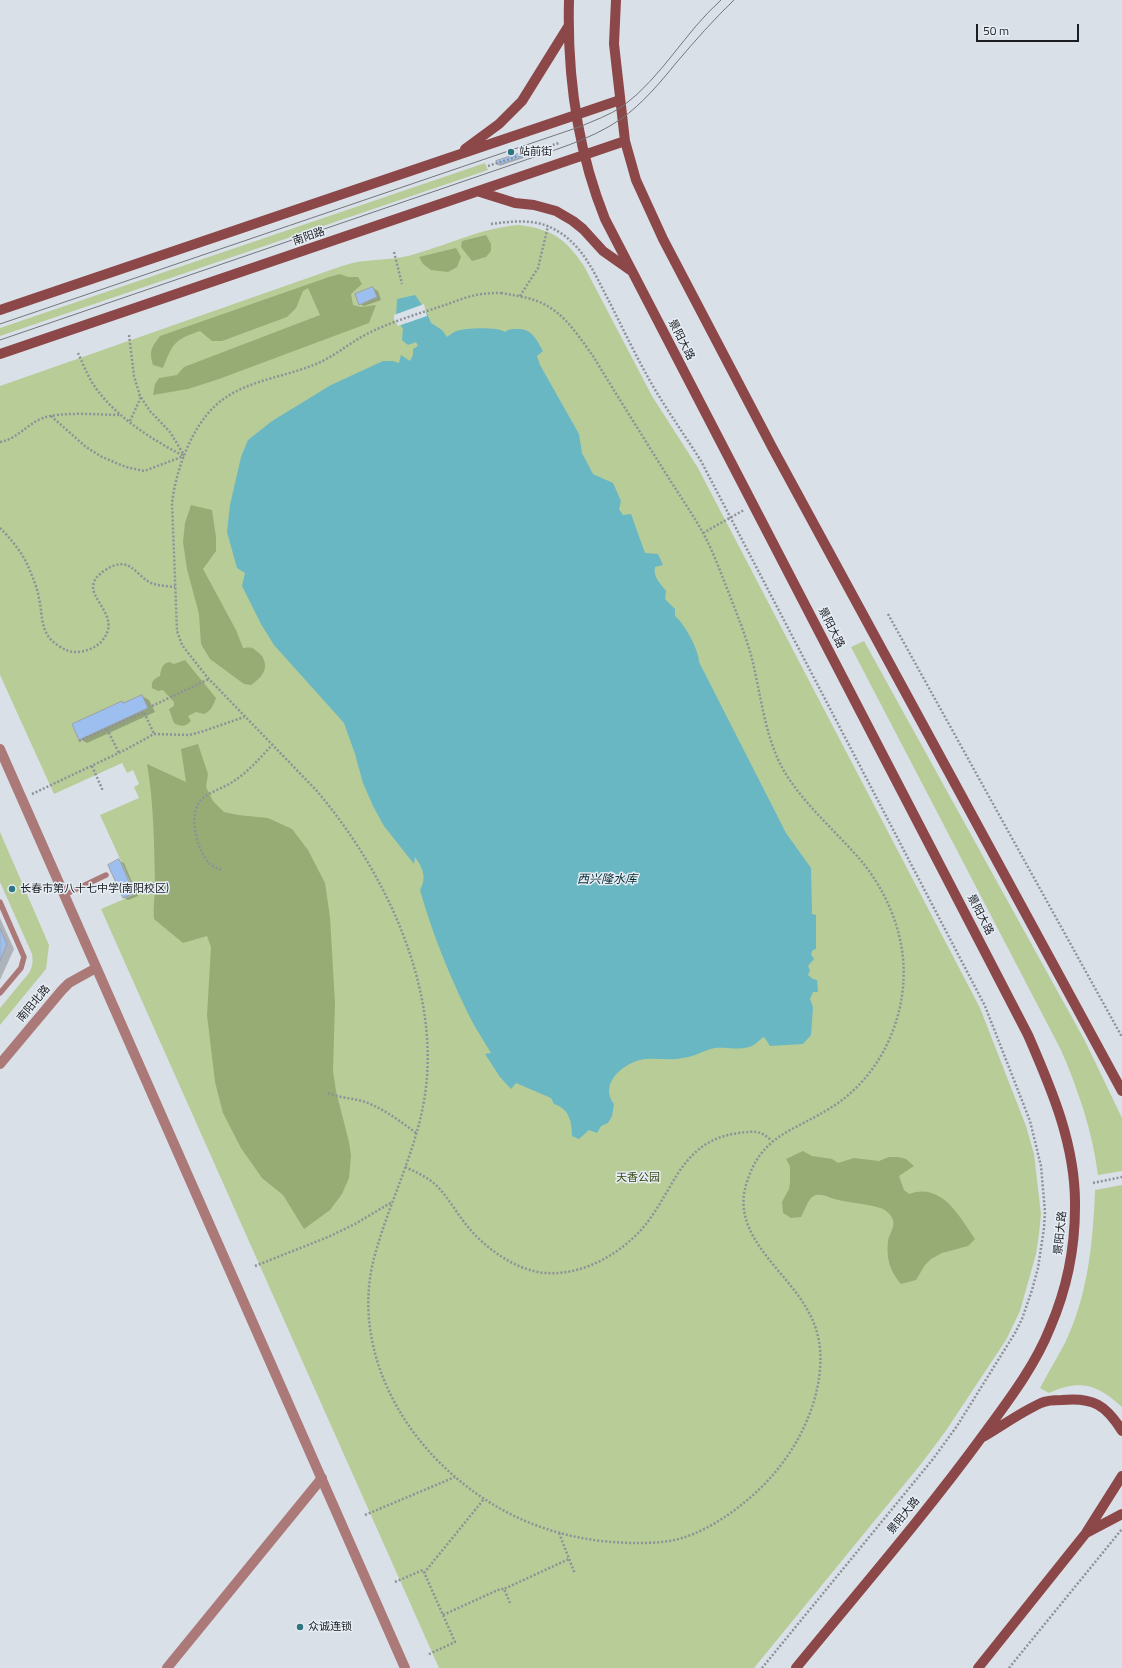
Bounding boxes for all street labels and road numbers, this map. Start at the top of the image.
street label: 南阳路 [291,225,327,249]
street label: 景阳大路 [665,317,697,363]
street label: 景阳大路 [815,605,847,651]
street label: 景阳大路 [964,892,996,938]
street label: 南阳北路 [15,983,53,1025]
street label: 景阳大路 [1052,1210,1070,1256]
street label: 景阳大路 [885,1495,923,1537]

